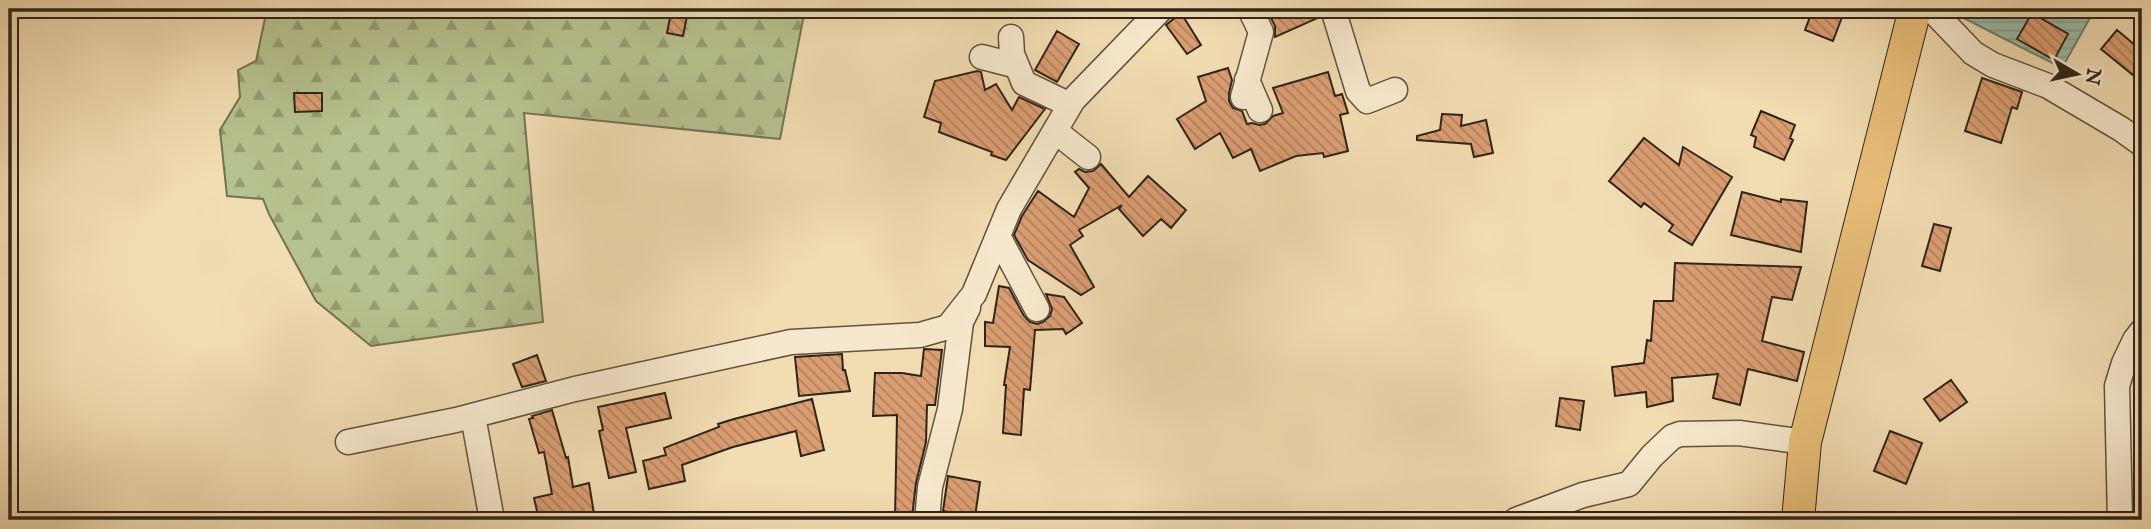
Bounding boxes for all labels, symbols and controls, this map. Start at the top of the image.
north arrow [2042,38,2112,108]
text: N [2079,65,2105,87]

